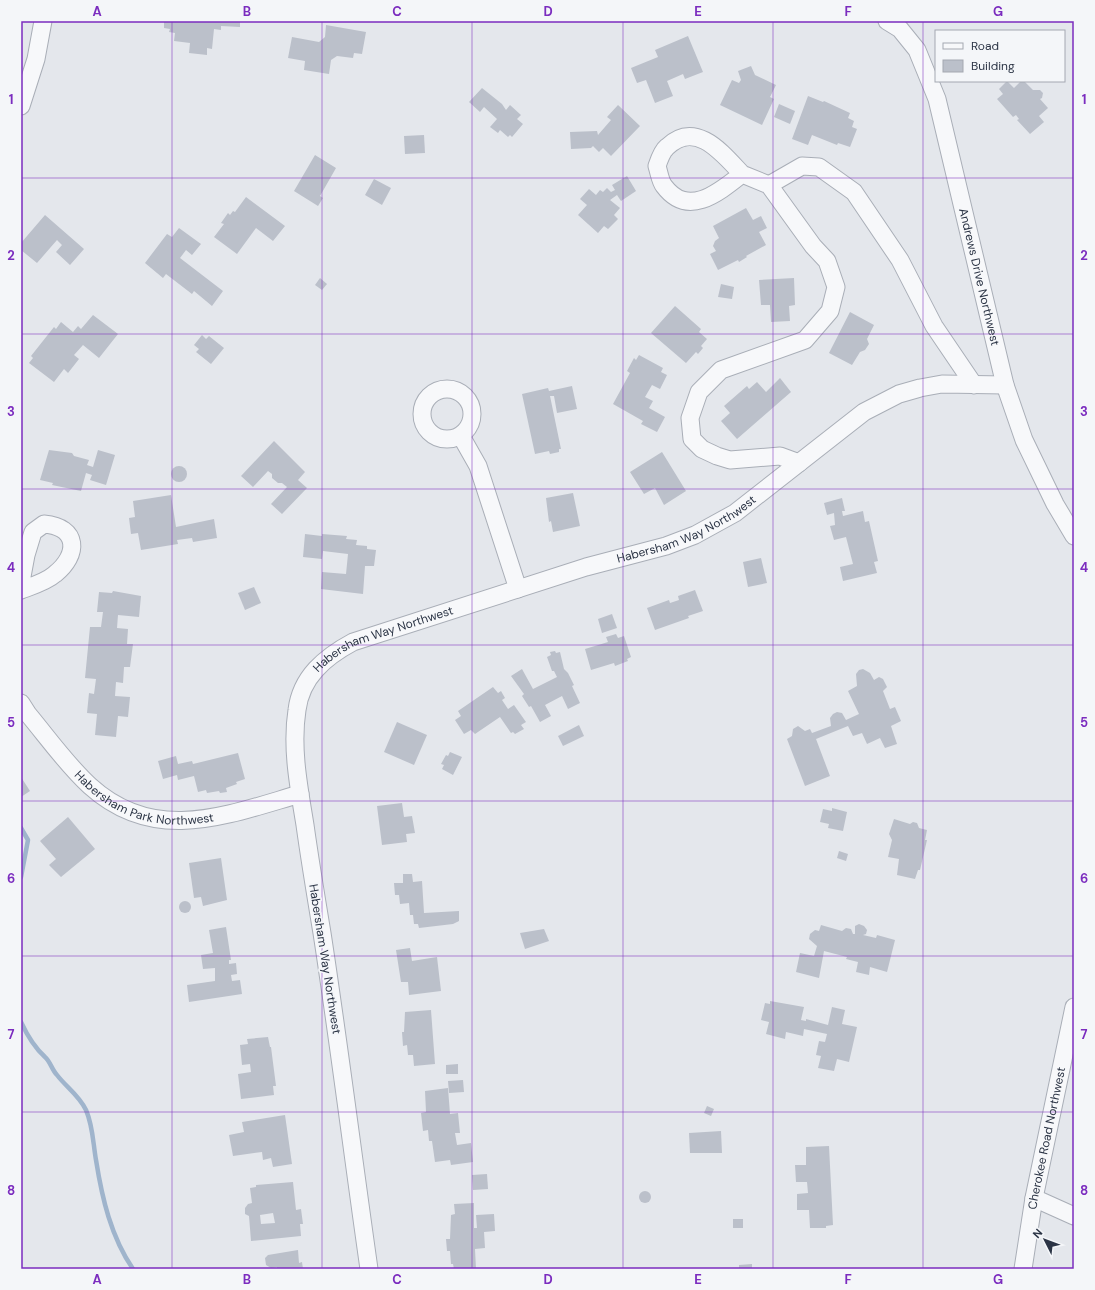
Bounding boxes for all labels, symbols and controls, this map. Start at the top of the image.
text: A [92,3,102,20]
text: B [243,3,251,20]
text: C [392,3,402,20]
text: D [543,3,553,20]
text: E [694,3,702,20]
text: F [844,3,852,20]
text: G [993,3,1003,20]
legend [935,30,1065,82]
text: Road [971,38,999,54]
text: Building [971,58,1015,74]
text: 1 [9,91,13,108]
text: 1 [1082,91,1086,108]
street label: Andrews Drive Northwest [955,206,1003,348]
text: 2 [7,247,15,264]
text: 2 [1080,247,1088,264]
text: 3 [7,403,15,420]
text: 3 [1080,403,1088,420]
street label: Habersham Way Northwest [615,491,760,567]
text: 4 [7,559,15,576]
text: 4 [1080,559,1088,576]
street label: Habersham Way Northwest [309,602,455,676]
text: 5 [7,714,15,731]
text: 5 [1080,714,1088,731]
street label: Habersham Park Northwest [71,767,215,829]
text: 6 [7,870,15,887]
text: 6 [1080,870,1088,887]
street label: Habersham Way Northwest [305,883,345,1035]
text: 7 [8,1026,15,1043]
text: 7 [1081,1026,1088,1043]
street label: Cherokee Road Northwest [1024,1065,1069,1210]
text: 8 [7,1182,15,1199]
text: 8 [1080,1182,1088,1199]
north arrow [1025,1220,1065,1260]
text: N [1030,1226,1045,1241]
text: A [92,1271,102,1288]
text: B [243,1271,251,1288]
text: C [392,1271,402,1288]
text: D [543,1271,553,1288]
text: E [694,1271,702,1288]
text: F [844,1271,852,1288]
text: G [993,1271,1003,1288]

